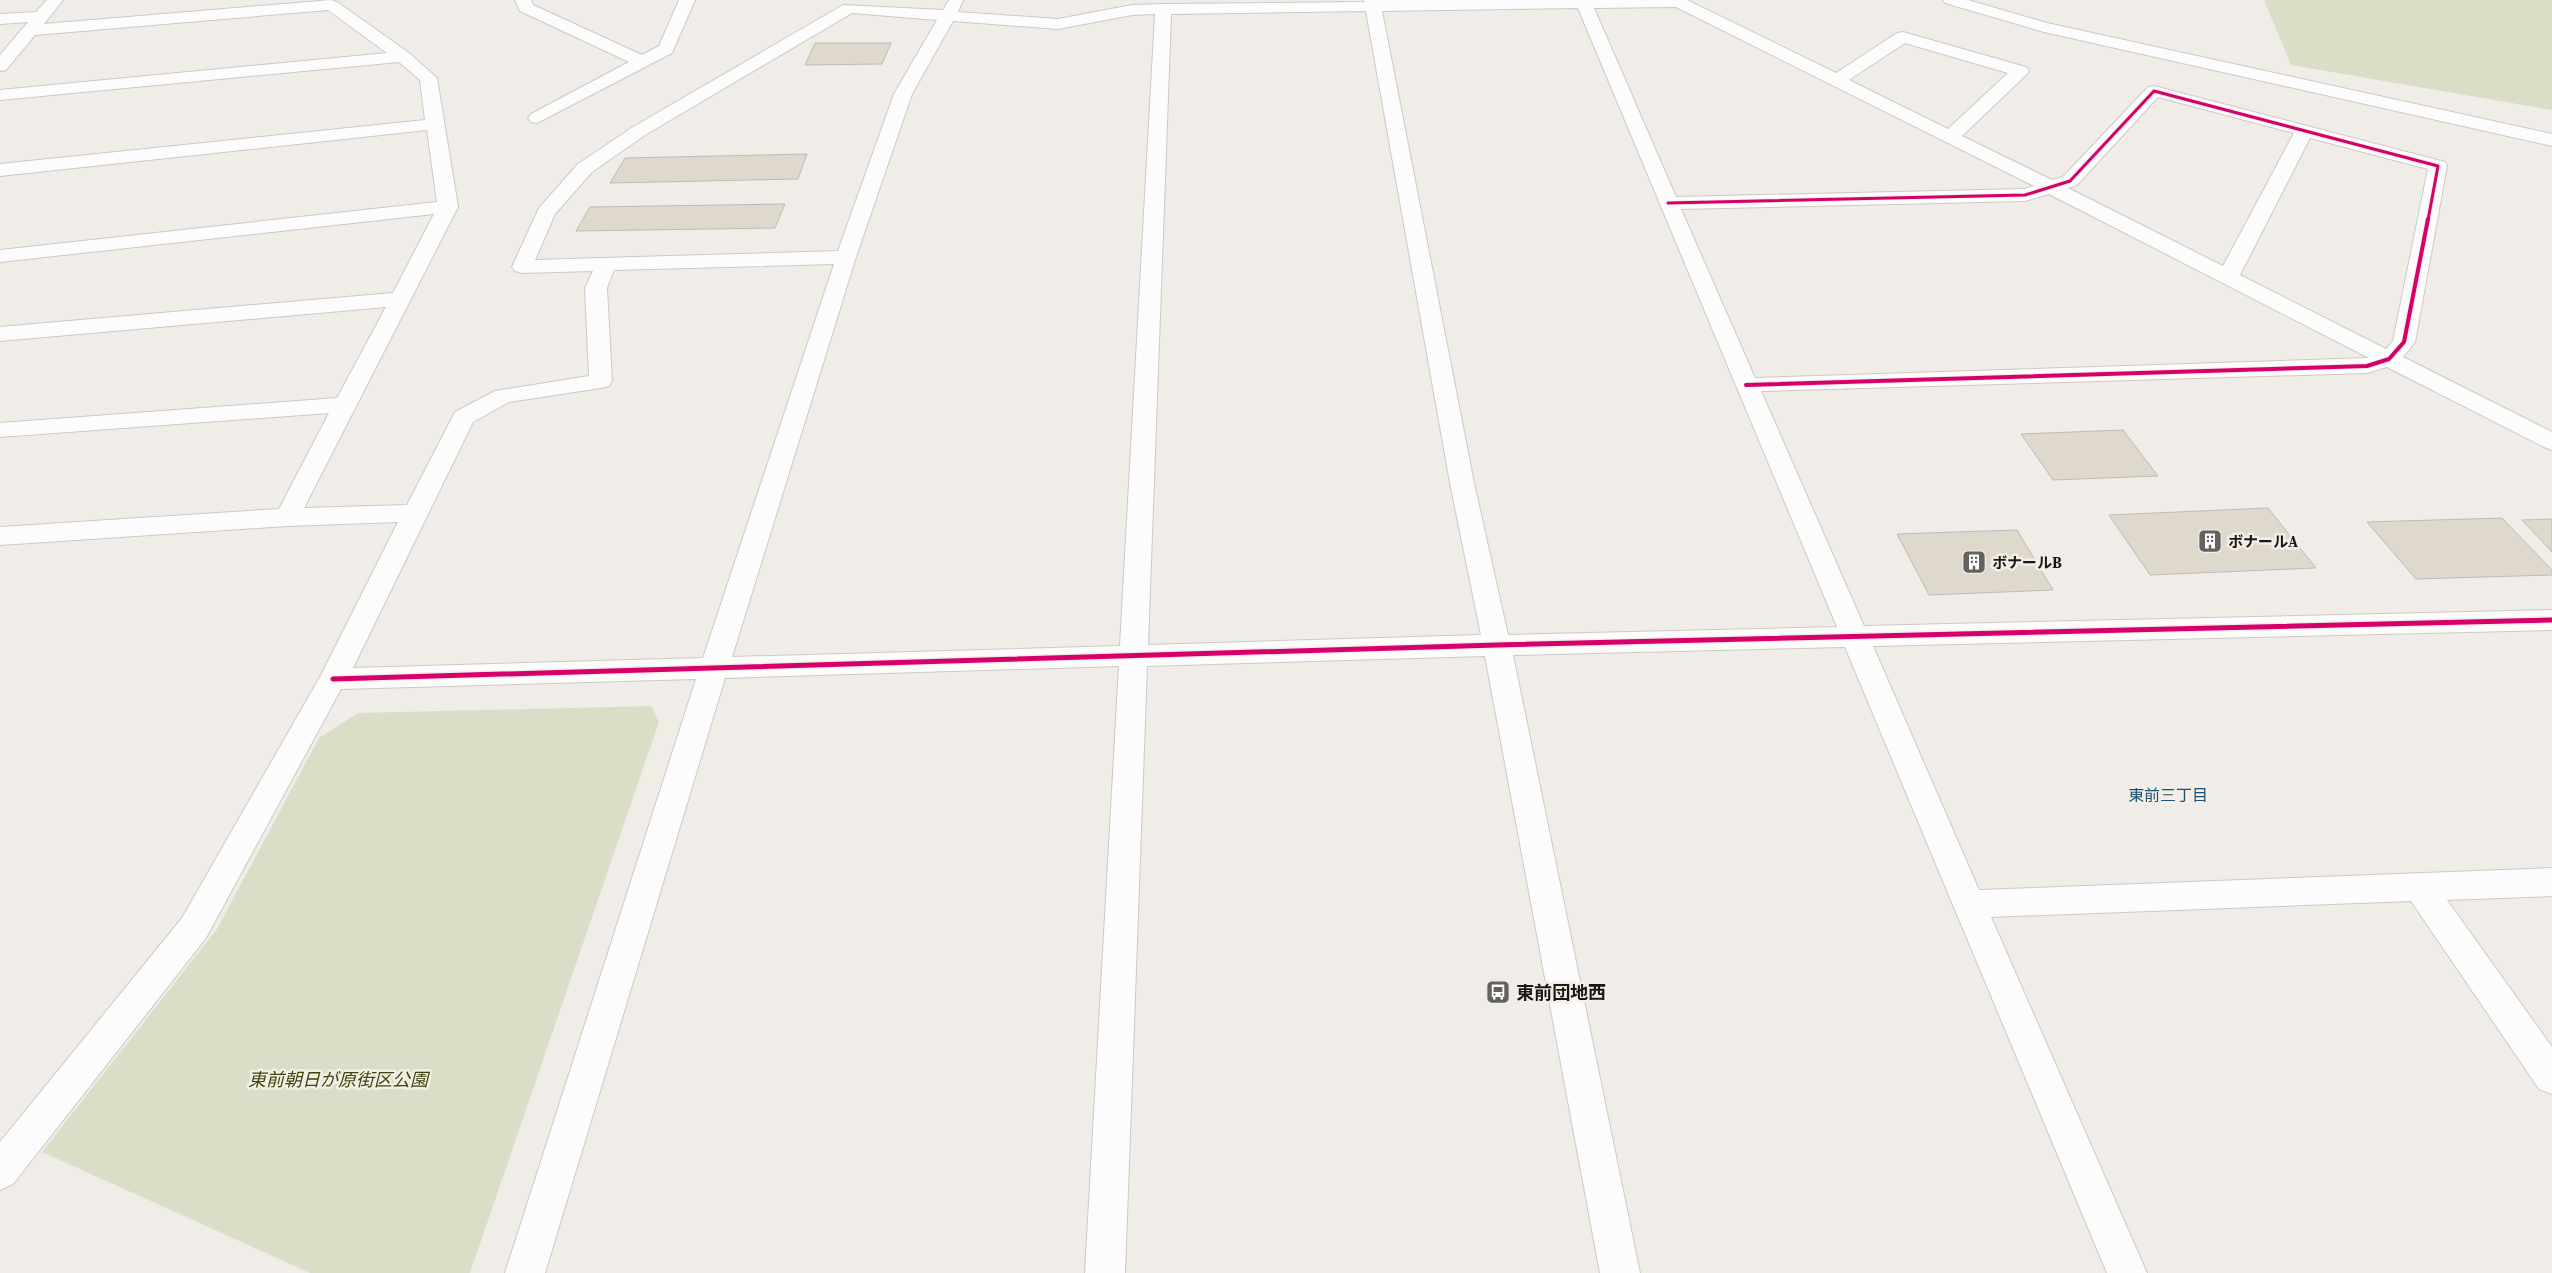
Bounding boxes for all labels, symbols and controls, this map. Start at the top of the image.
building icon: ボナールA [2197,528,2223,554]
place label: ボナールA [2228,531,2298,552]
building icon: ボナールB [1961,549,1987,575]
place label: ボナールB [1992,552,2062,573]
district label: 東前三丁目 [2128,784,2208,806]
bus stop icon: 東前団地西 [1485,979,1511,1005]
place label: 東前団地西 [1516,980,1606,1005]
park label: 東前朝日が原街区公園 [248,1067,431,1092]

